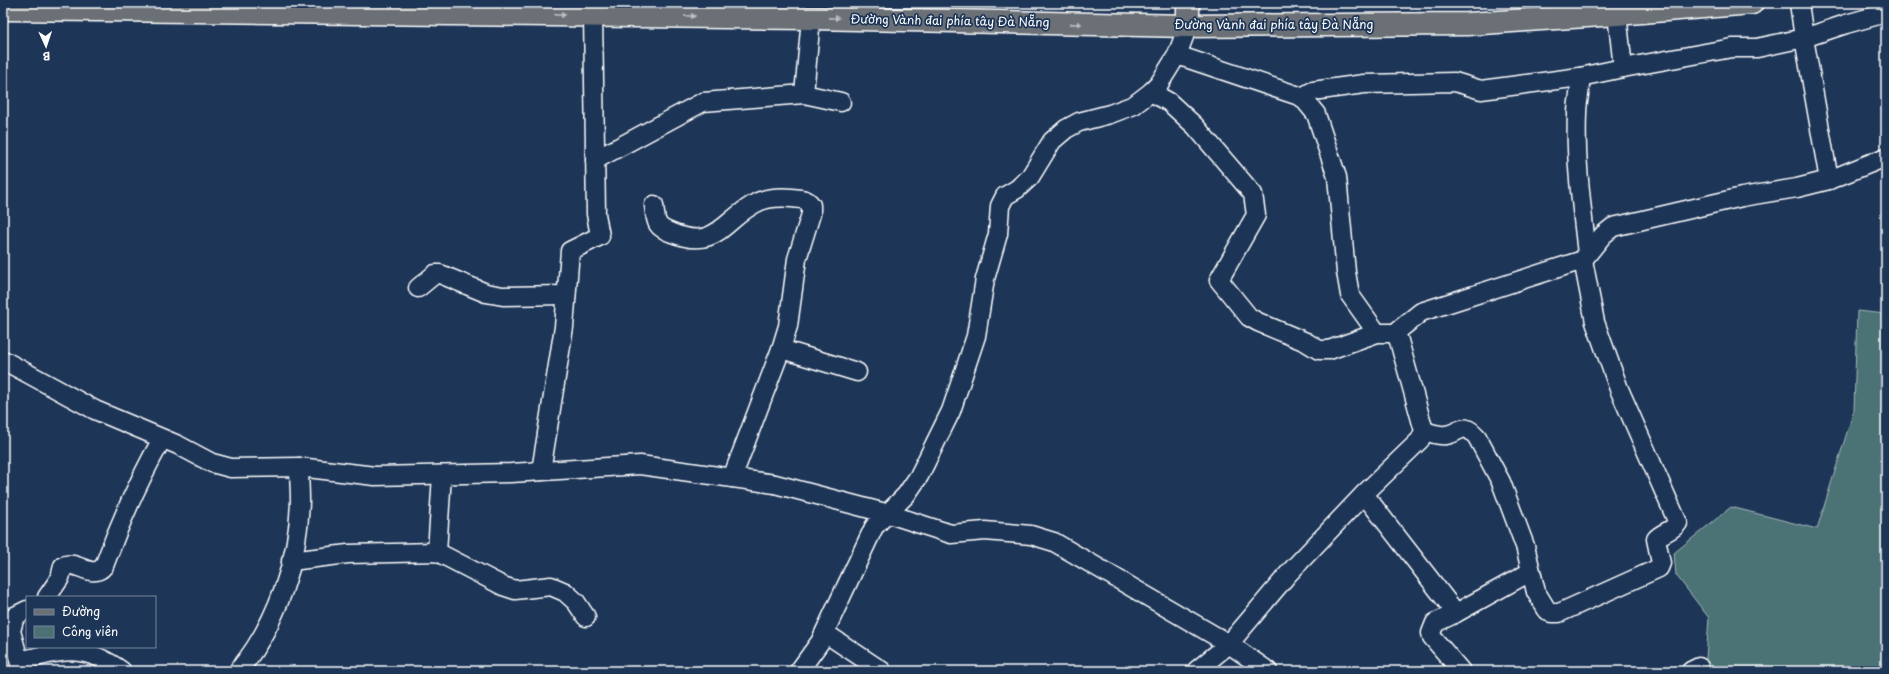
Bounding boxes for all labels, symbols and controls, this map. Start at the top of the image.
street label: Đường Vành đai phía tây Đà Nẵng [850,9,1050,31]
one-way arrow [554,12,567,18]
one-way arrow [684,13,696,20]
one-way arrow [828,15,841,21]
street label: Đường Vành đai phía tây Đà Nẵng [1175,15,1374,33]
one-way arrow [1070,21,1083,27]
north arrow [26,26,66,66]
text: B [42,48,51,65]
legend [26,596,156,648]
text: Đường [62,602,100,620]
text: Công viên [62,622,118,640]

